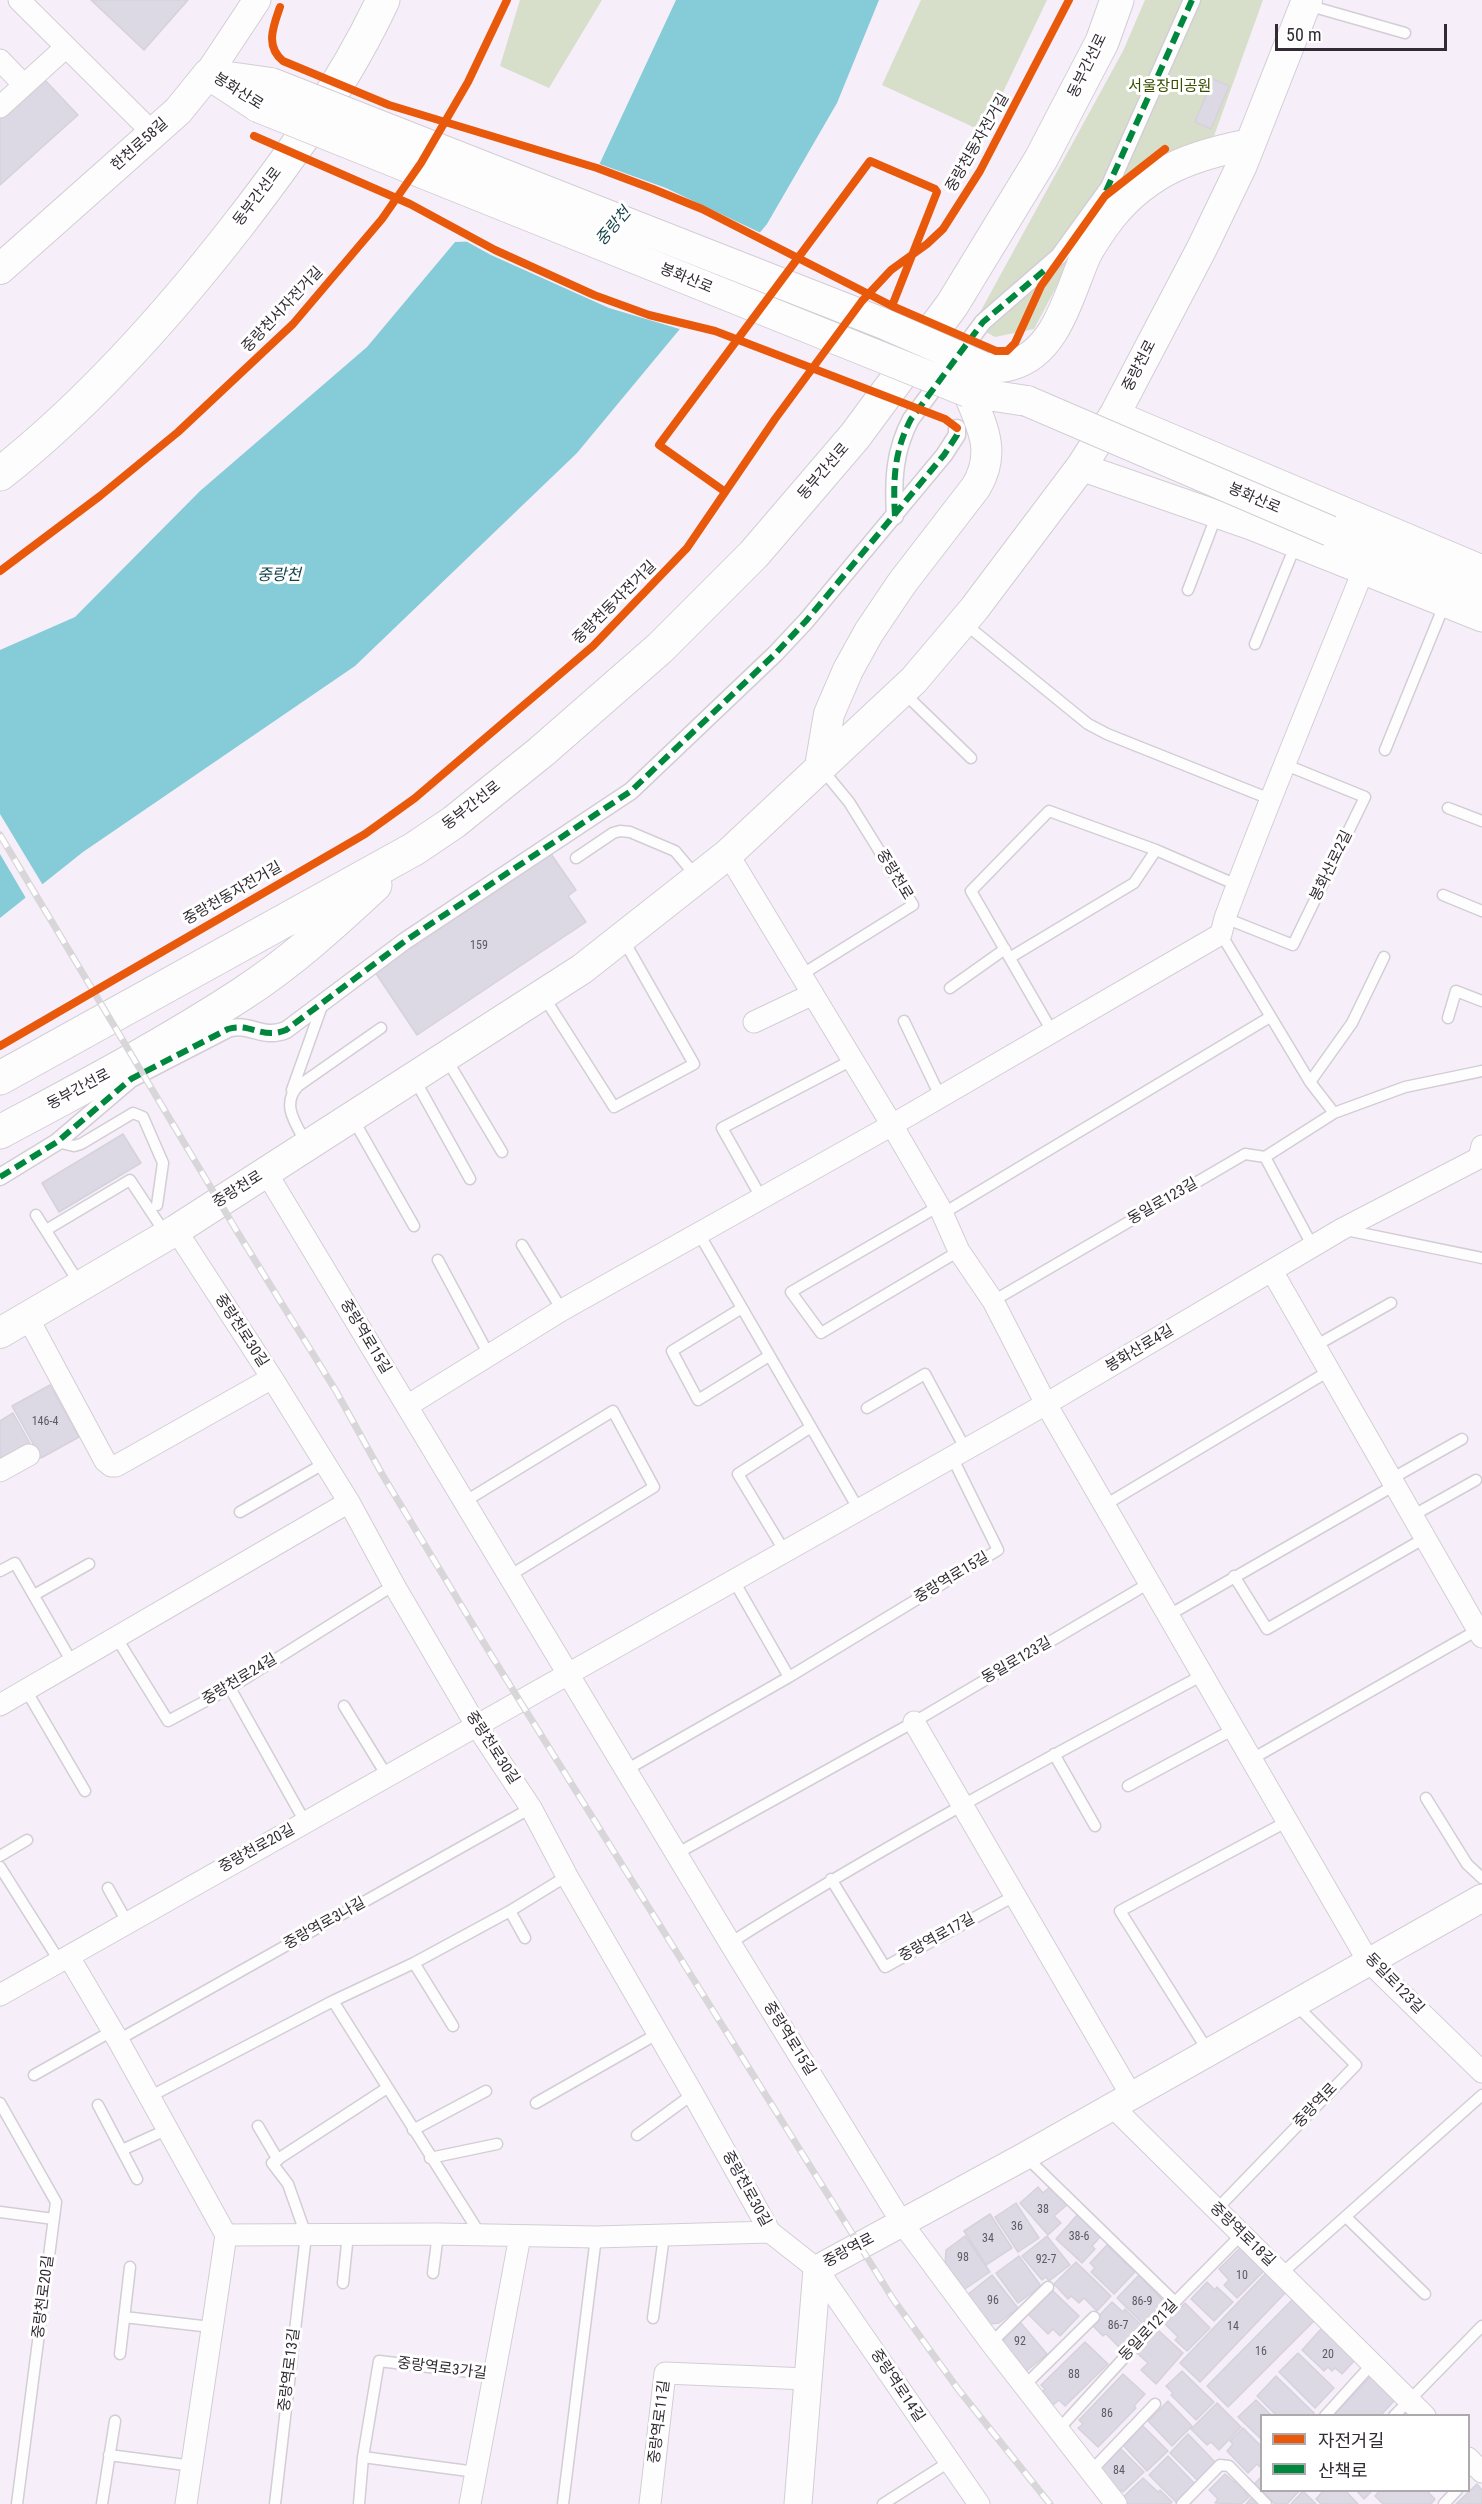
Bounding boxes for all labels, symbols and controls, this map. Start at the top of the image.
scale bar [1278,12,1450,50]
text: 50 m [1286,24,1321,45]
street label: 동부간선로 [1065,31,1111,101]
street label: 봉화산로 [210,70,266,114]
park label: 서울장미공원 [1129,78,1211,96]
street label: 중랑천동자전거길 [943,91,1013,195]
street label: 한천로58길 [108,115,172,175]
street label: 동부간선로 [230,164,286,230]
water label: 중랑천 [592,204,636,250]
street label: 봉화산로 [657,260,715,298]
street label: 중랑천서자전거길 [239,263,327,357]
street label: 중랑천로 [1119,337,1161,395]
street label: 동부간선로 [795,440,853,504]
street label: 봉화산로 [1225,480,1283,518]
street label: 중랑천동자전거길 [570,558,660,648]
water label: 중랑천 [257,566,301,586]
street label: 동부간선로 [439,778,505,834]
street label: 봉화산로2길 [1307,828,1357,904]
street label: 중랑천로 [872,847,916,903]
street label: 중랑천동자전거길 [181,859,285,929]
house number: 159 [470,939,488,953]
street label: 동부간선로 [44,1066,114,1114]
street label: 중랑천로 [210,1168,266,1212]
street label: 동일로123길 [1125,1175,1201,1229]
street label: 중랑천로30길 [211,1291,271,1371]
street label: 중랑역로15길 [336,1296,394,1378]
street label: 봉화산로4길 [1103,1322,1177,1376]
house number: 146-4 [32,1415,58,1429]
street label: 중랑역로15길 [911,1549,993,1607]
street label: 동일로123길 [979,1634,1055,1688]
street label: 중랑천로24길 [199,1651,281,1709]
street label: 중랑천로30길 [462,1708,522,1788]
street label: 중랑천로20길 [216,1821,298,1877]
street label: 중랑역로3나길 [281,1894,369,1954]
street label: 중랑역로17길 [896,1910,978,1966]
street label: 동일로123길 [1361,1950,1427,2018]
street label: 중랑역로15길 [759,1999,819,2079]
street label: 중랑역로 [1290,2080,1342,2132]
street label: 중랑천로30길 [718,2148,774,2230]
street label: 중랑역로18길 [1206,2199,1278,2271]
house number: 38 [1037,2203,1049,2217]
house number: 36 [1011,2220,1023,2234]
street label: 중랑역로 [820,2230,878,2272]
house number: 38-6 [1069,2230,1089,2244]
house number: 34 [982,2232,994,2246]
house number: 98 [957,2251,969,2265]
house number: 92-7 [1036,2253,1056,2267]
street label: 중랑천로20길 [30,2254,58,2340]
house number: 10 [1236,2269,1248,2283]
house number: 96 [987,2294,999,2308]
house number: 86-9 [1132,2295,1152,2309]
street label: 동일로121길 [1116,2297,1182,2365]
house number: 86-7 [1108,2319,1128,2333]
house number: 14 [1227,2320,1239,2334]
street label: 중랑역로13길 [276,2327,304,2413]
house number: 92 [1014,2335,1026,2349]
house number: 16 [1255,2345,1267,2359]
street label: 중랑역로14길 [866,2346,928,2426]
house number: 20 [1322,2348,1334,2362]
street label: 중랑역로3가길 [396,2355,488,2383]
house number: 88 [1068,2368,1080,2382]
street label: 중랑역로11길 [646,2379,674,2465]
house number: 86 [1101,2407,1113,2421]
legend [1260,2414,1470,2492]
text: 자전거길 [1318,2430,1384,2451]
text: 산책로 [1318,2460,1368,2481]
house number: 84 [1113,2464,1125,2478]

